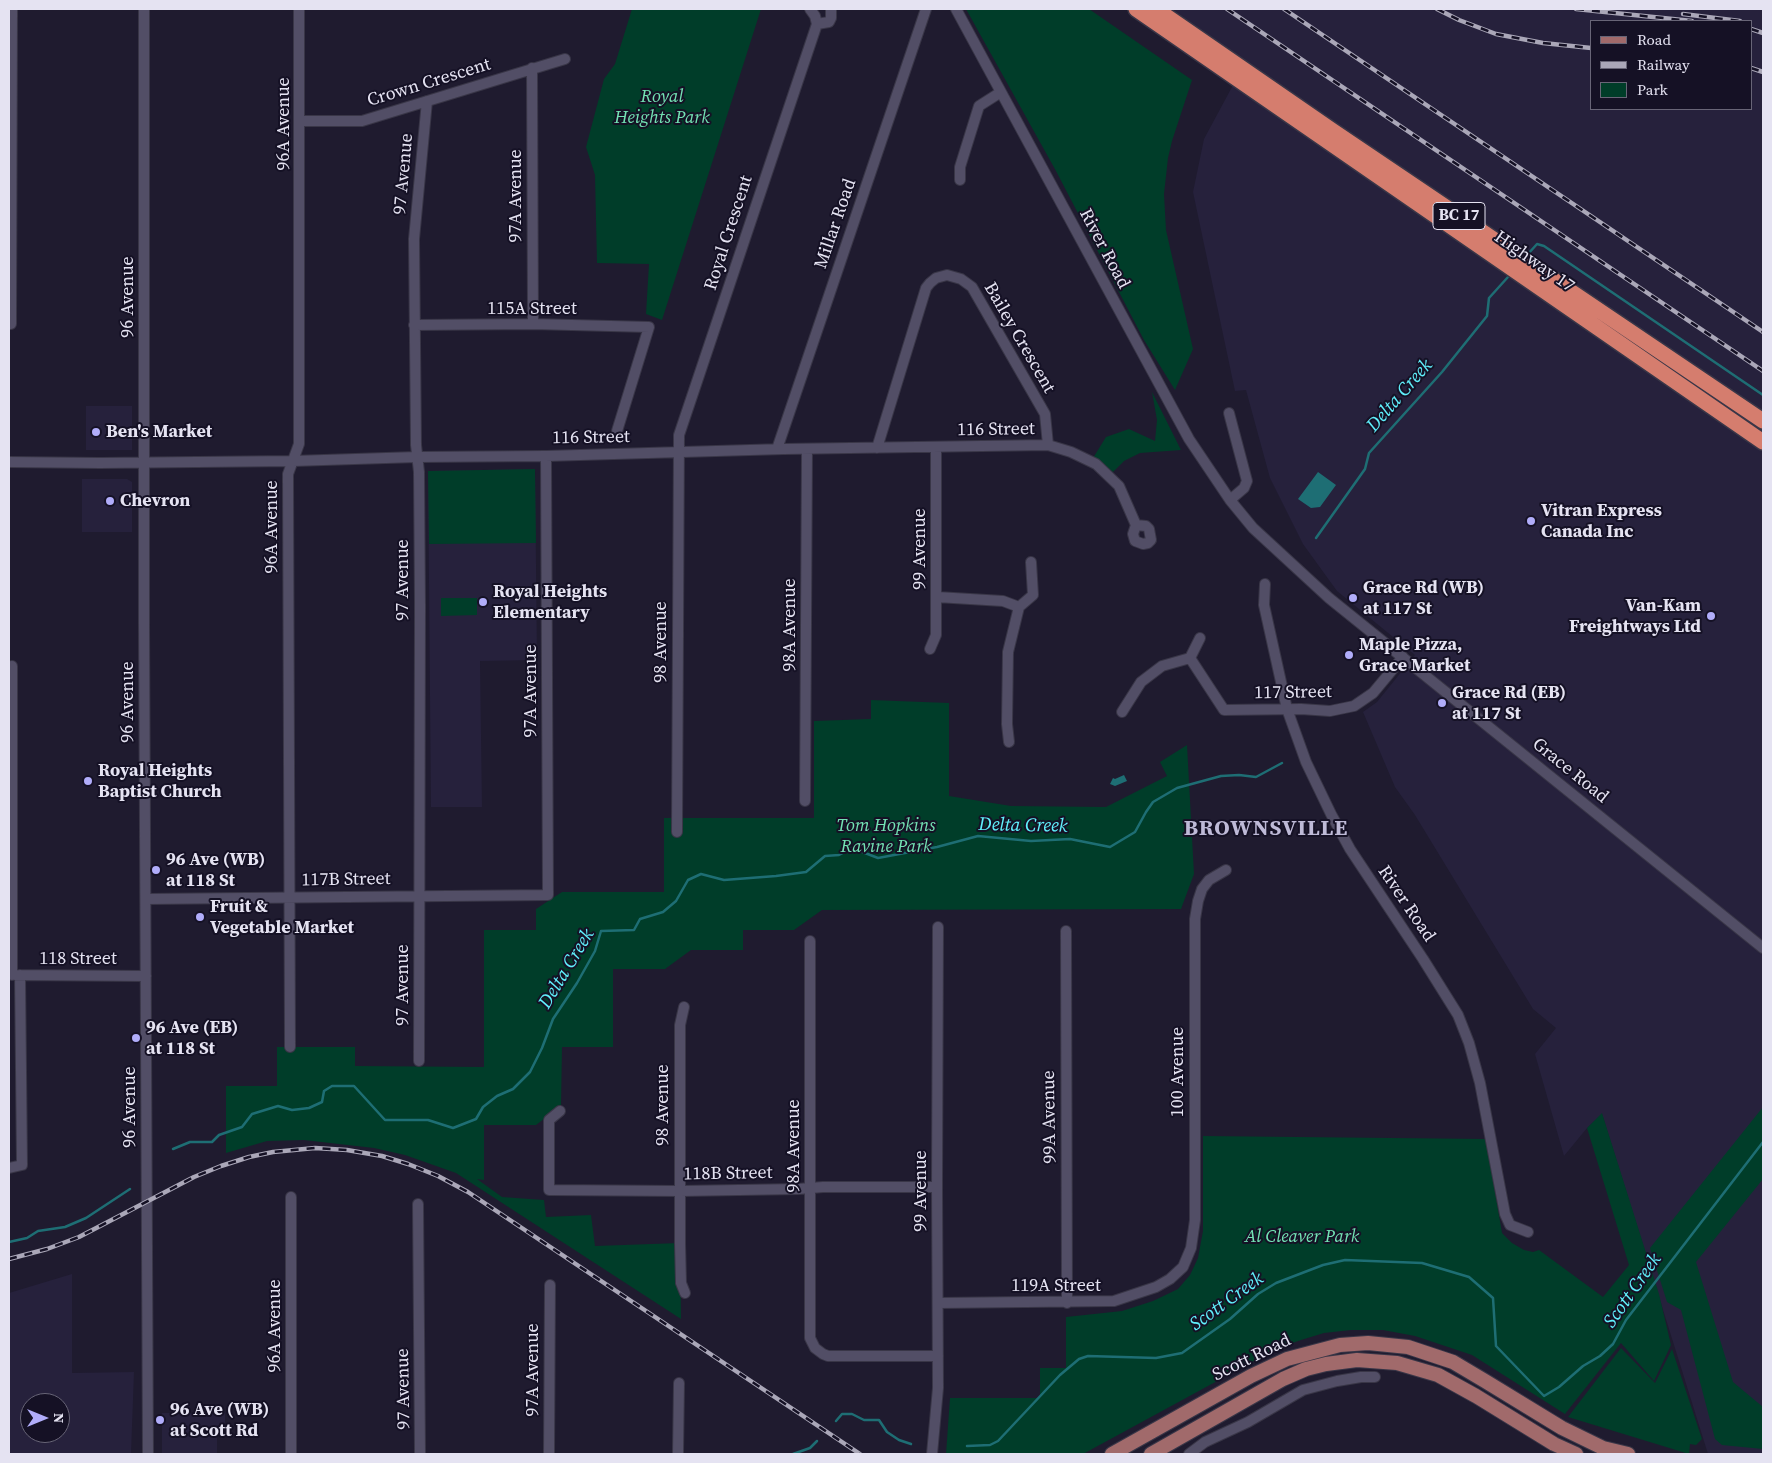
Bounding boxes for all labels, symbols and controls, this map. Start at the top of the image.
legend [1590,20,1752,110]
text: Road [1637,29,1671,50]
street label: Crown Crescent [365,54,493,112]
text: Railway [1637,54,1690,75]
street label: 96A Avenue [273,77,295,171]
text: Park [1637,79,1668,100]
park label: Royal Heights Park [614,86,710,128]
street label: 97 Avenue [390,133,418,215]
street label: 97A Avenue [505,149,527,243]
street label: Royal Crescent [700,173,758,293]
street label: Millar Road [811,176,861,272]
road number: BC 17 [1433,202,1485,230]
street label: River Road [1074,205,1134,293]
street label: Highway 17 [1490,227,1578,297]
street label: 96 Avenue [117,256,139,338]
street label: Bailey Crescent [979,279,1059,397]
street label: 115A Street [487,298,577,320]
water label: Delta Creek [1362,355,1438,437]
street label: 116 Street [957,419,1035,441]
place label: Ben's Market [106,421,212,443]
marker: Ben's Market [90,426,102,438]
street label: 116 Street [552,427,630,449]
street label: 96A Avenue [261,480,283,574]
place label: Chevron [120,490,190,512]
marker: Chevron [104,495,116,507]
place label: Vitran Express Canada Inc [1541,500,1662,542]
street label: 99 Avenue [909,508,931,590]
marker: Vitran Express Canada Inc [1525,515,1537,527]
street label: 97 Avenue [392,539,414,621]
place label: Grace Rd (WB) at 117 St [1363,577,1484,620]
street label: 98A Avenue [779,578,801,672]
place label: Royal Heights Elementary [493,581,607,624]
marker: Grace Rd (WB) at 117 St [1347,592,1359,604]
place label: Van-Kam Freightways Ltd [1569,595,1701,638]
marker: Royal Heights Elementary [477,596,489,608]
street label: 98 Avenue [650,601,672,683]
marker: Van-Kam Freightways Ltd [1705,610,1717,622]
place label: Maple Pizza, Grace Market [1359,634,1470,676]
street label: 97A Avenue [520,644,542,738]
marker: Maple Pizza, Grace Market [1343,649,1355,661]
street label: 96 Avenue [117,661,139,743]
street label: 117 Street [1254,682,1332,704]
place label: Grace Rd (EB) at 117 St [1452,682,1566,724]
marker: Grace Rd (EB) at 117 St [1436,697,1448,709]
street label: Grace Road [1528,734,1612,808]
place label: Royal Heights Baptist Church [98,760,222,802]
marker: Royal Heights Baptist Church [82,775,94,787]
water label: Delta Creek [978,814,1068,838]
park label: Tom Hopkins Ravine Park [837,815,935,858]
district label: BROWNSVILLE [1182,816,1350,842]
place label: 96 Ave (WB) at 118 St [166,849,265,892]
street label: River Road [1373,862,1439,946]
marker: 96 Ave (WB) at 118 St [150,864,162,876]
street label: 117B Street [301,868,391,892]
place label: Fruit & Vegetable Market [210,896,354,939]
marker: Fruit & Vegetable Market [194,911,206,923]
water label: Delta Creek [534,925,600,1013]
street label: 97 Avenue [392,944,414,1026]
street label: 118 Street [39,948,117,970]
place label: 96 Ave (EB) at 118 St [146,1017,238,1060]
street label: 100 Avenue [1167,1027,1189,1117]
marker: 96 Ave (EB) at 118 St [130,1032,142,1044]
street label: 98 Avenue [652,1064,674,1146]
street label: 96 Avenue [119,1066,141,1148]
street label: 99A Avenue [1038,1070,1062,1164]
street label: 98A Avenue [783,1099,805,1193]
street label: 99 Avenue [910,1150,932,1232]
street label: 118B Street [683,1162,773,1186]
park label: Al Cleaver Park [1245,1226,1359,1248]
water label: Scott Creek [1599,1249,1667,1333]
water label: Scott Creek [1186,1268,1268,1336]
street label: 119A Street [1011,1275,1101,1297]
street label: 96A Avenue [264,1279,286,1373]
street label: 97A Avenue [522,1323,544,1417]
street label: Scott Road [1209,1330,1295,1386]
street label: 97 Avenue [392,1348,416,1430]
north arrow [20,1393,70,1443]
place label: 96 Ave (WB) at Scott Rd [170,1399,269,1442]
text: N [49,1413,69,1423]
marker: 96 Ave (WB) at Scott Rd [154,1414,166,1426]

